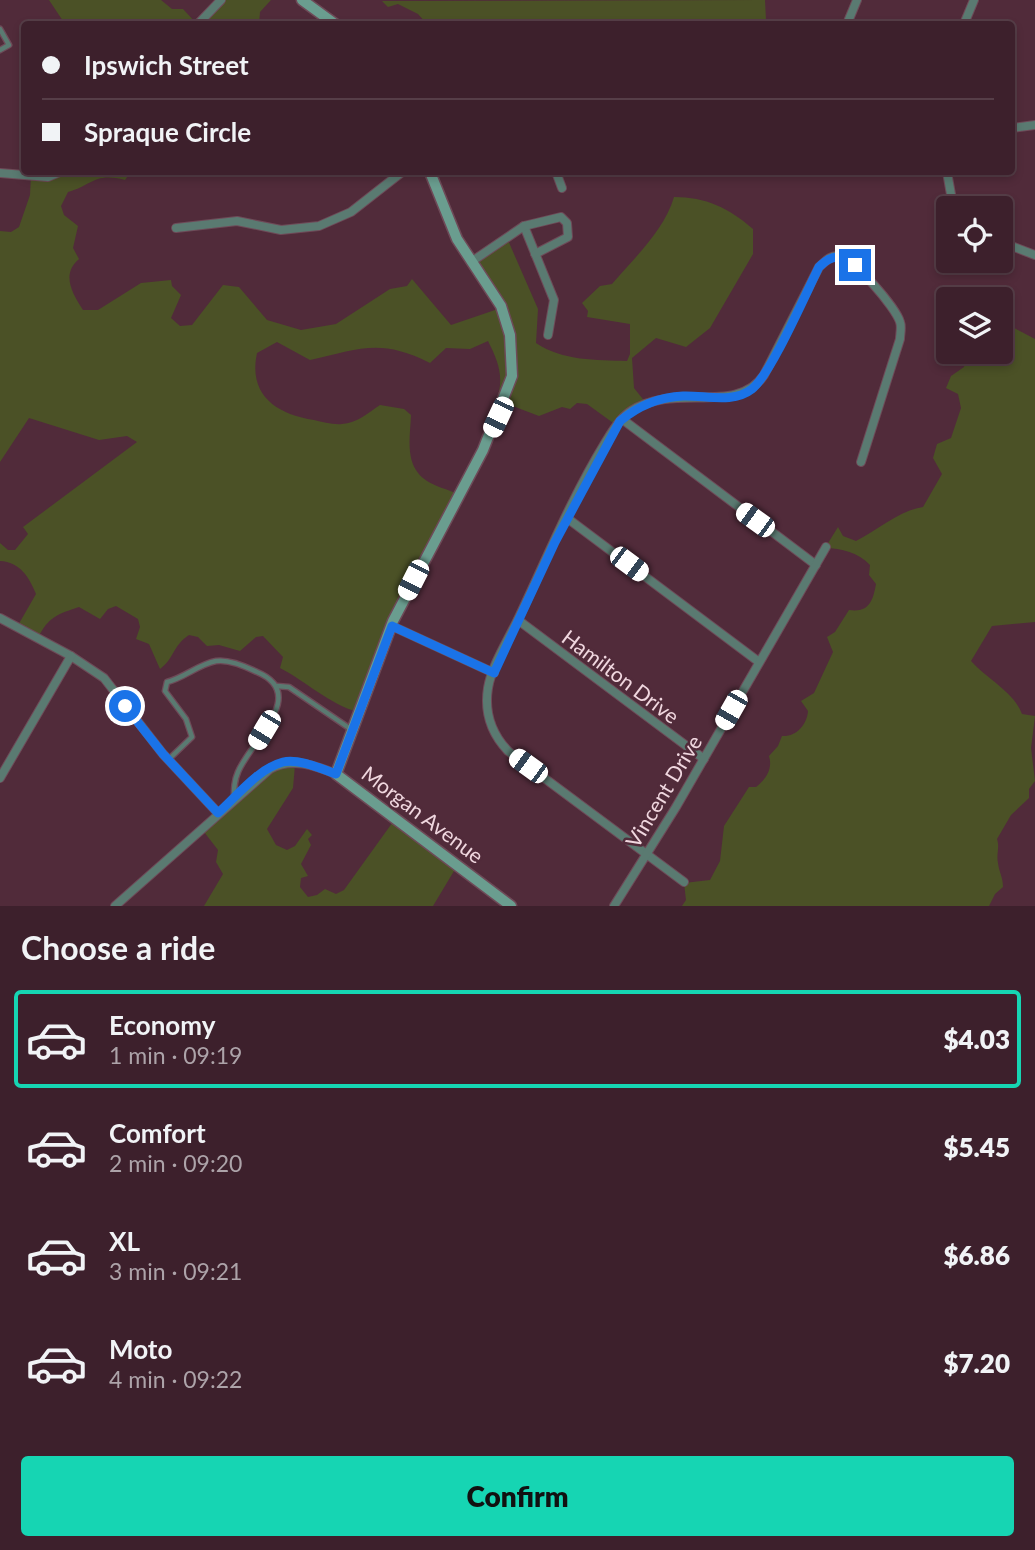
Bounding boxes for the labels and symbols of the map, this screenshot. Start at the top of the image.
route end [839,249,871,281]
car [480,394,517,440]
car [732,499,779,541]
car [606,543,653,585]
car [395,557,432,603]
street label: Hamilton Drive [558,624,684,728]
car [712,687,751,733]
route start [109,690,141,722]
car [245,707,284,753]
street label: Vincent Drive [620,730,706,852]
car [505,745,552,787]
street label: Morgan Avenue [357,760,489,868]

